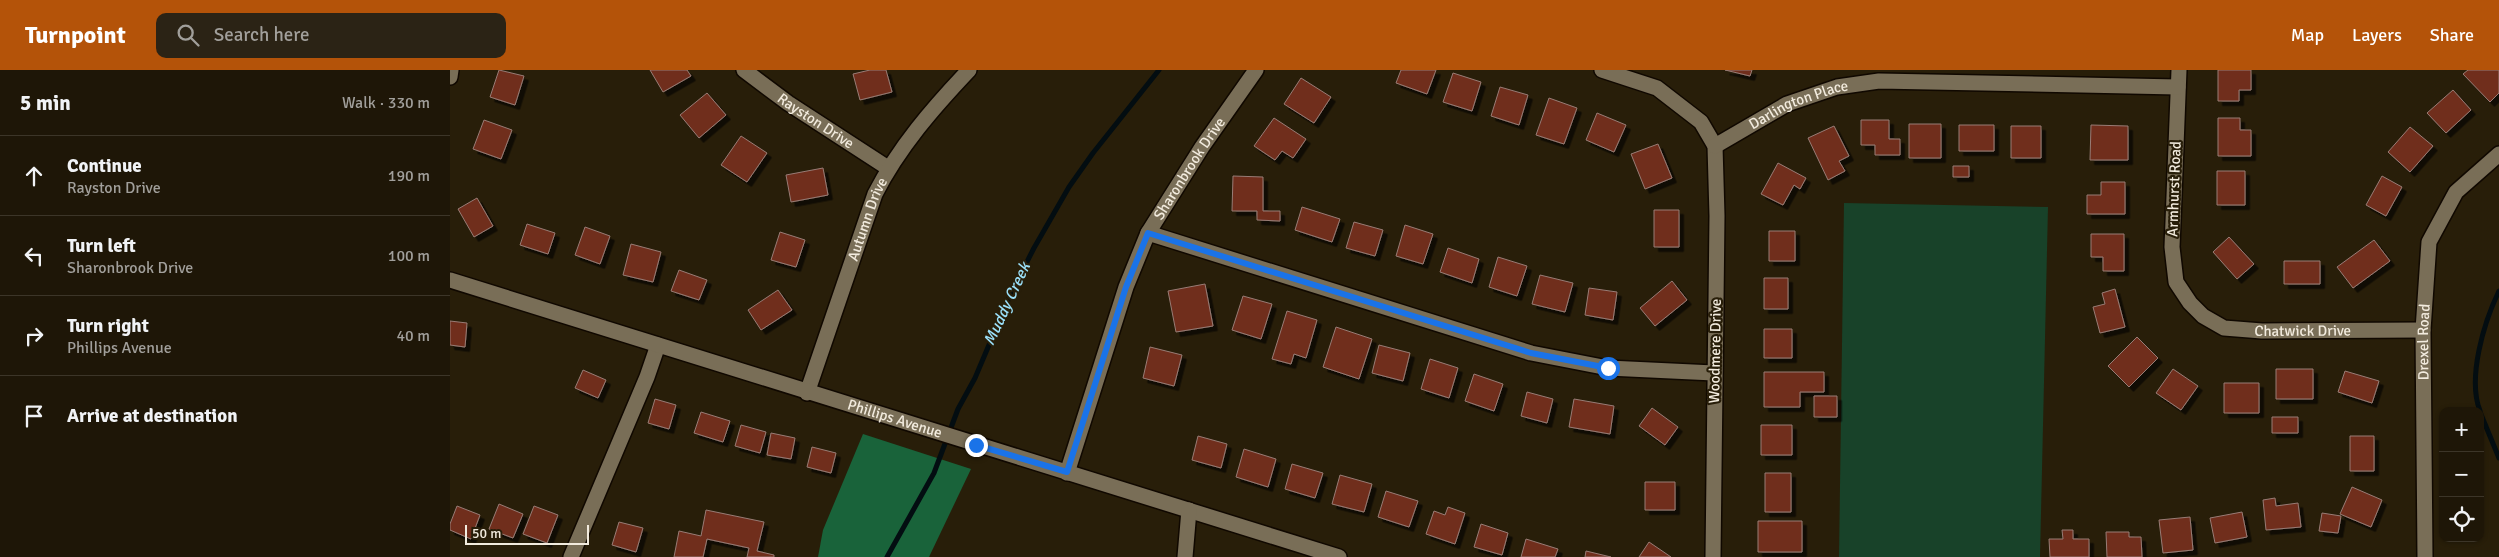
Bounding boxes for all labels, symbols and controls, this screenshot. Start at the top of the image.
search box [156,13,506,58]
text: Turnpoint [25,20,126,50]
icon: search [174,21,202,49]
text: Search here [214,23,309,47]
text: Map [2291,24,2324,46]
text: Layers [2352,24,2402,46]
text: Share [2430,24,2474,46]
street label: Darlington Place [1746,77,1849,133]
street label: Rayston Drive [774,89,857,152]
text: 5 min [20,90,71,116]
text: Walk · 330 m [342,93,430,113]
street label: Sharonbrook Drive [1150,114,1229,223]
street label: Armhurst Road [2163,141,2185,237]
text: Continue [67,154,142,178]
icon: ahead [20,162,48,190]
text: 190 m [388,166,430,186]
street label: Autumn Drive [844,174,891,263]
text: Rayston Drive [67,178,161,198]
text: Turn left [67,234,136,258]
icon: left [20,242,48,270]
text: 100 m [388,246,430,266]
text: Sharonbrook Drive [67,258,193,278]
water label: Muddy Creek [979,258,1036,349]
street label: Woodmere Drive [1705,298,1725,404]
street label: Drexel Road [2414,303,2434,380]
text: Turn right [67,314,149,338]
street label: Chatwick Drive [2254,321,2351,340]
icon: right [20,322,48,350]
text: 40 m [396,326,430,346]
text: Phillips Avenue [67,338,172,358]
route start [1597,357,1620,380]
street label: Phillips Avenue [845,395,944,442]
icon: arrive [20,402,48,430]
text: Arrive at destination [67,404,238,428]
map controls [2439,407,2484,542]
button: + [2439,407,2484,452]
route end [965,434,988,457]
button: − [2439,452,2484,497]
button: locate [2439,497,2484,542]
scale bar [465,522,589,545]
text: 50 m [472,525,501,542]

